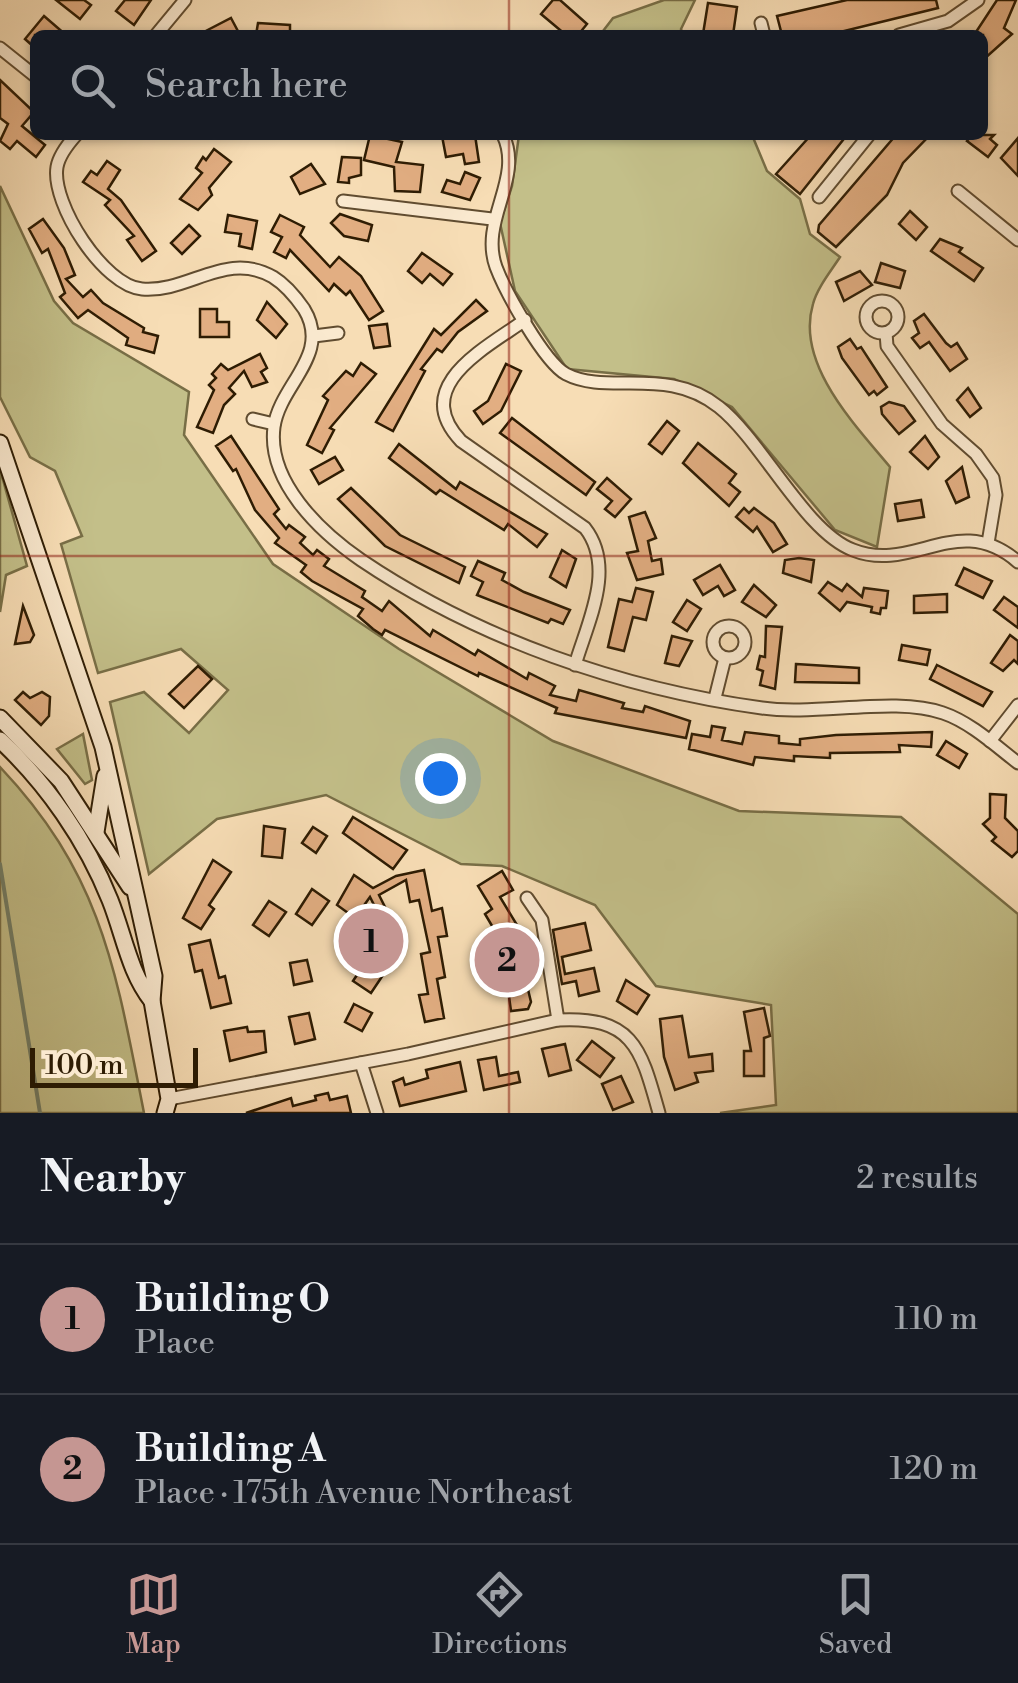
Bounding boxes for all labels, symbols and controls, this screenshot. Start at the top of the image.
search box [30,30,988,140]
icon: search [65,58,120,113]
text: Search here [145,62,348,109]
your location [415,753,466,804]
pin: 1 [338,904,404,978]
pin: 2 [474,922,540,998]
scale bar [30,1043,198,1088]
text: 100 m [45,1048,124,1083]
text: Nearby [40,1152,185,1205]
text: 2 results [856,1158,978,1198]
text: Building O [135,1276,330,1323]
text: 1 [65,1299,80,1339]
text: 110 m [895,1299,978,1339]
text: Place [135,1323,215,1363]
text: Building A [135,1426,326,1473]
text: 2 [62,1449,83,1489]
text: 120 m [889,1449,978,1489]
text: Place · 175th Avenue Northeast [135,1473,573,1513]
tab: Map [126,1567,181,1662]
tab: Directions [432,1567,567,1662]
tab: Saved [819,1567,892,1662]

